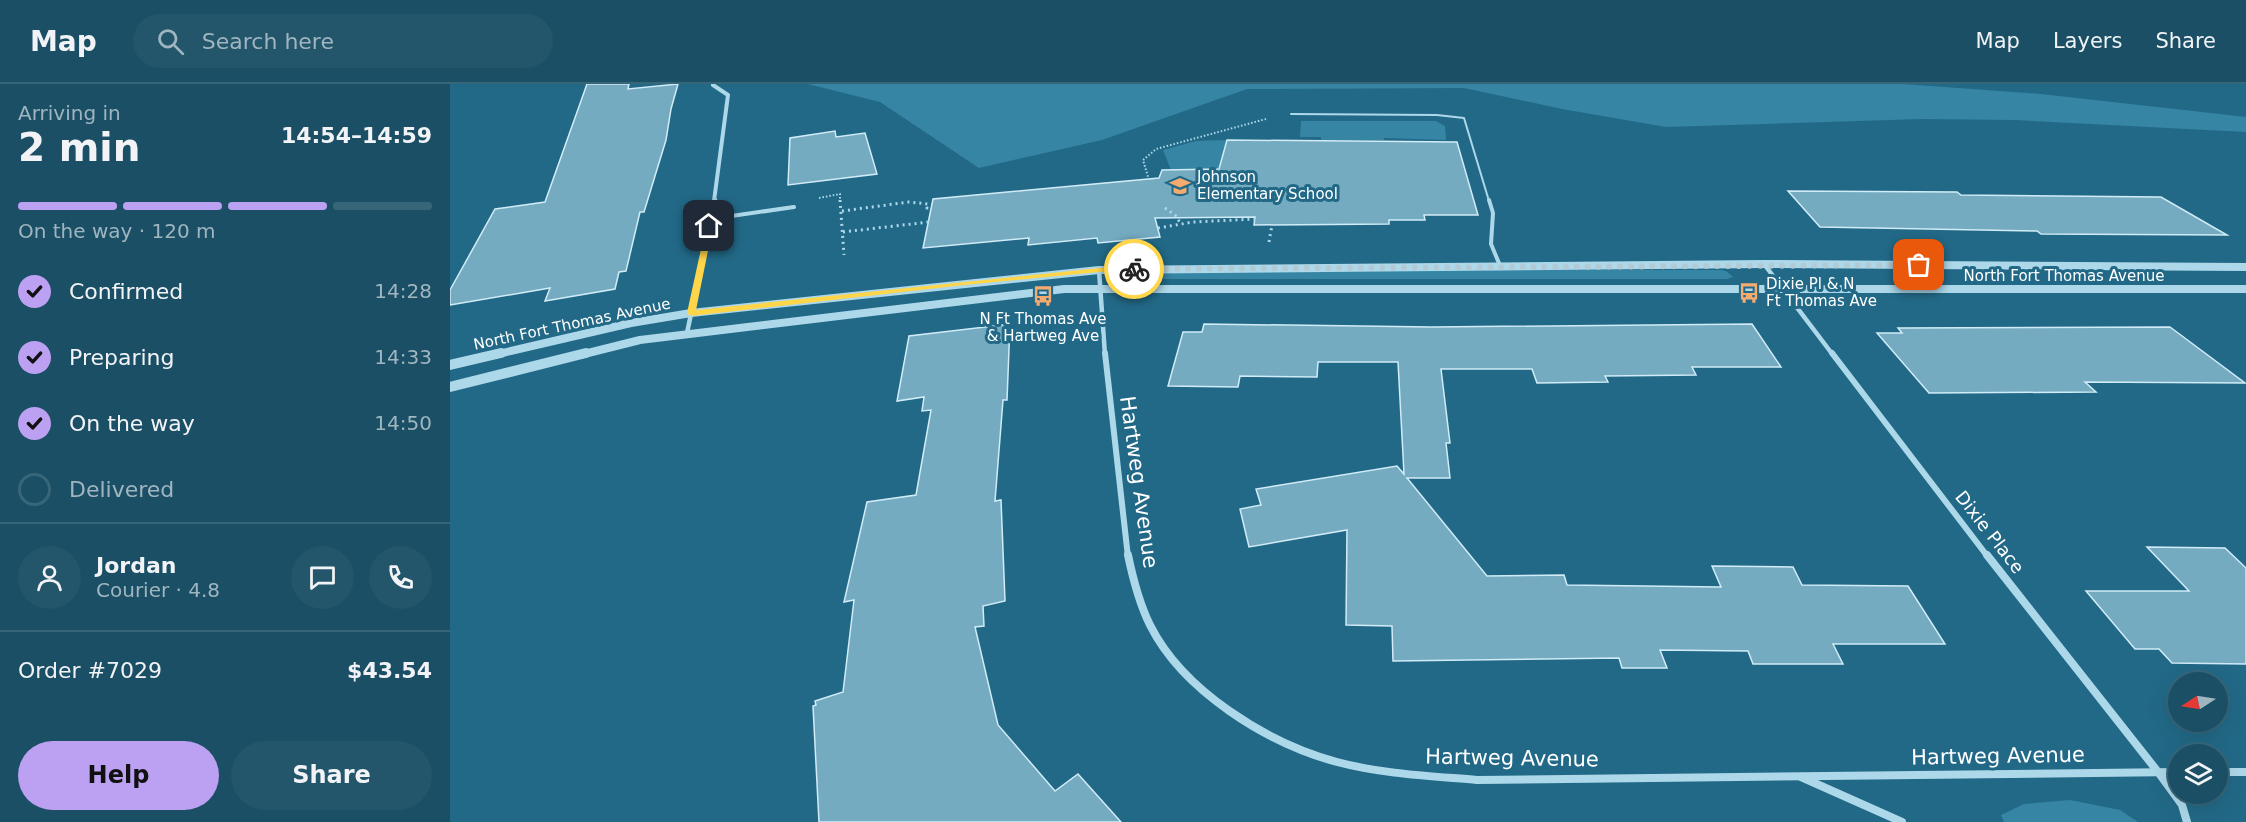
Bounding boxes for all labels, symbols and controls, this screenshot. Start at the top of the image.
search box [133,14,553,68]
text: Map [30,25,97,58]
icon: search [154,25,187,58]
text: Search here [202,29,334,54]
text: Map [1976,29,2020,53]
text: Layers [2053,29,2122,53]
text: Share [2155,29,2216,53]
text: Arriving in [18,101,121,125]
text: 14:54–14:59 [281,123,432,148]
text: 2 min [18,125,140,170]
place label: Johnson Elementary School [1196,168,1338,203]
school or university icon: Johnson Elementary School [1168,174,1192,198]
pin [683,200,734,251]
icon: home [692,209,725,242]
text: On the way · 120 m [18,219,216,243]
courier [1104,239,1164,299]
pin [1893,239,1944,290]
icon: bag [1902,248,1935,281]
icon: bike [1118,253,1151,286]
street label: North Fort Thomas Avenue [1964,267,2164,285]
icon: check [18,275,51,308]
place label: Dixie Pl & N Ft Thomas Ave [1766,275,1877,310]
text: Confirmed [69,279,183,304]
text: 14:28 [374,279,432,303]
bus stop icon: Dixie Pl & N Ft Thomas Ave [1737,281,1761,305]
bus stop icon: N Ft Thomas Ave & Hartweg Ave [1031,284,1055,308]
street label: North Fort Thomas Avenue [472,294,672,354]
place label: N Ft Thomas Ave & Hartweg Ave [980,310,1107,345]
icon: check [18,341,51,374]
text: Preparing [69,345,175,370]
text: 14:33 [374,345,432,369]
street label: Hartweg Avenue [1115,394,1163,570]
icon: check [18,407,51,440]
text: On the way [69,411,195,436]
text: 14:50 [374,411,432,435]
text: Delivered [69,477,174,502]
street label: Dixie Place [1951,486,2029,578]
button: person [18,546,81,609]
button: chat [291,546,354,609]
button: phone [369,546,432,609]
text: Jordan [96,553,176,578]
text: Courier · 4.8 [96,578,220,602]
text: Order #7029 [18,658,162,683]
text: $43.54 [347,658,432,683]
north arrow [2168,672,2228,732]
map controls [2168,672,2228,804]
button: Help [18,741,219,810]
button: Share [231,741,432,810]
street label: Hartweg Avenue [1911,742,2085,770]
street label: Hartweg Avenue [1425,744,1599,772]
button: layers [2168,744,2228,804]

